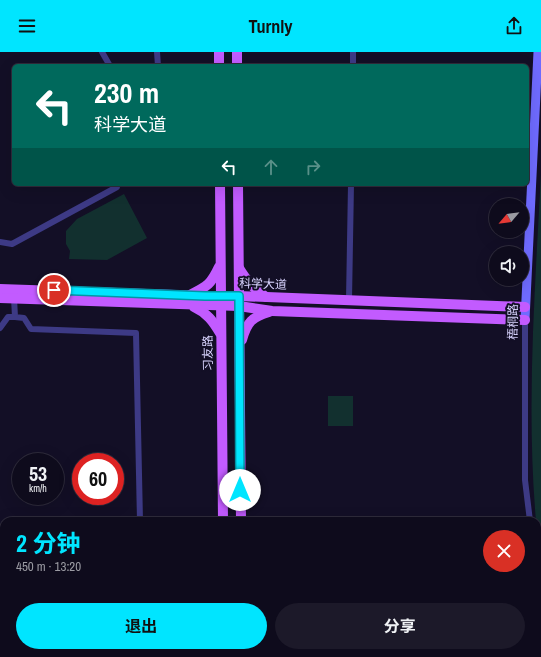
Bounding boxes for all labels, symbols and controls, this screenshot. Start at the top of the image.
text: Turnly [248,14,293,39]
icon: menu [16,15,38,37]
icon: share [503,15,525,37]
text: 230 m [94,74,159,112]
icon: left [28,80,80,132]
text: 科学大道 [94,112,166,137]
icon: left [218,156,240,178]
icon: ahead [260,156,282,178]
icon: right [302,156,324,178]
north arrow [489,198,529,238]
map controls [489,198,529,286]
button: sound [489,246,529,286]
pin [37,273,71,307]
street label: 科学大道 [239,275,287,293]
icon: arrive [43,279,65,301]
street label: 梧桐路 [505,304,521,340]
street label: 习友路 [200,335,216,371]
speed limit sign: 60 [72,453,124,505]
text: 53 [29,460,47,487]
position arrow [219,469,261,511]
text: km/h [29,482,47,495]
text: 2 分钟 [16,527,80,559]
button: close [483,530,525,572]
text: 450 m · 13:20 [16,558,81,575]
button: 退出 [16,603,267,649]
button: 分享 [275,603,525,649]

